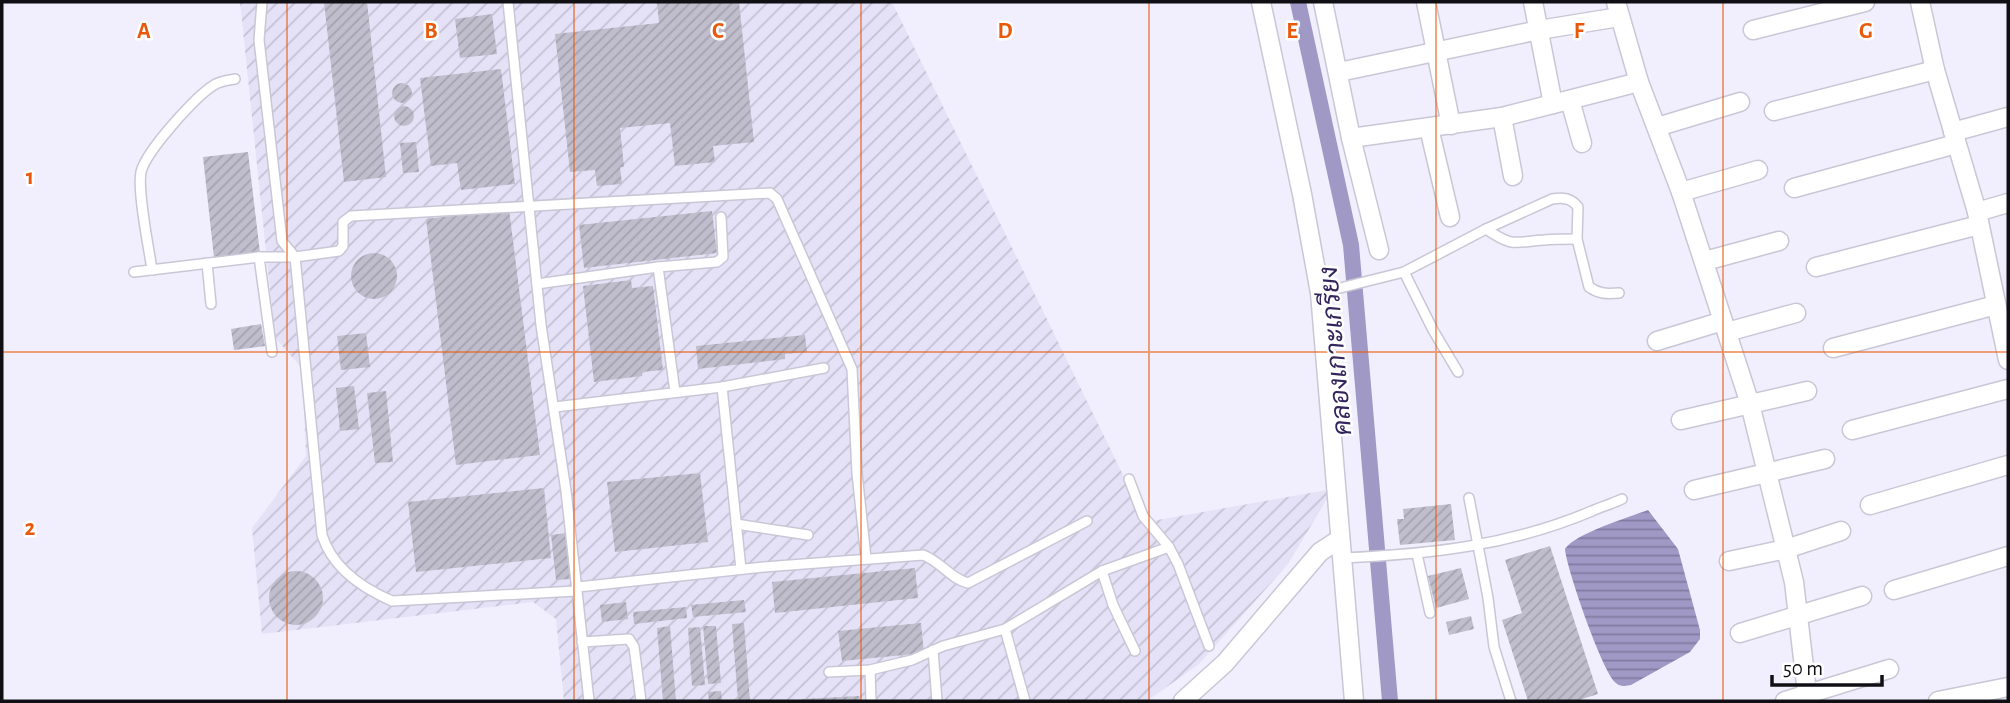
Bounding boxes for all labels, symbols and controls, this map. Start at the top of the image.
text: A [137,20,151,43]
text: B [424,20,438,43]
text: C [712,20,724,43]
text: D [997,20,1013,43]
text: E [1286,20,1298,43]
text: F [1574,20,1585,43]
text: G [1859,20,1873,43]
text: 1 [26,166,34,189]
water label: คลองเกาะเกรียง [1312,265,1356,437]
text: 2 [25,517,36,540]
scale bar [1772,644,1882,688]
text: 50 m [1783,658,1823,679]

